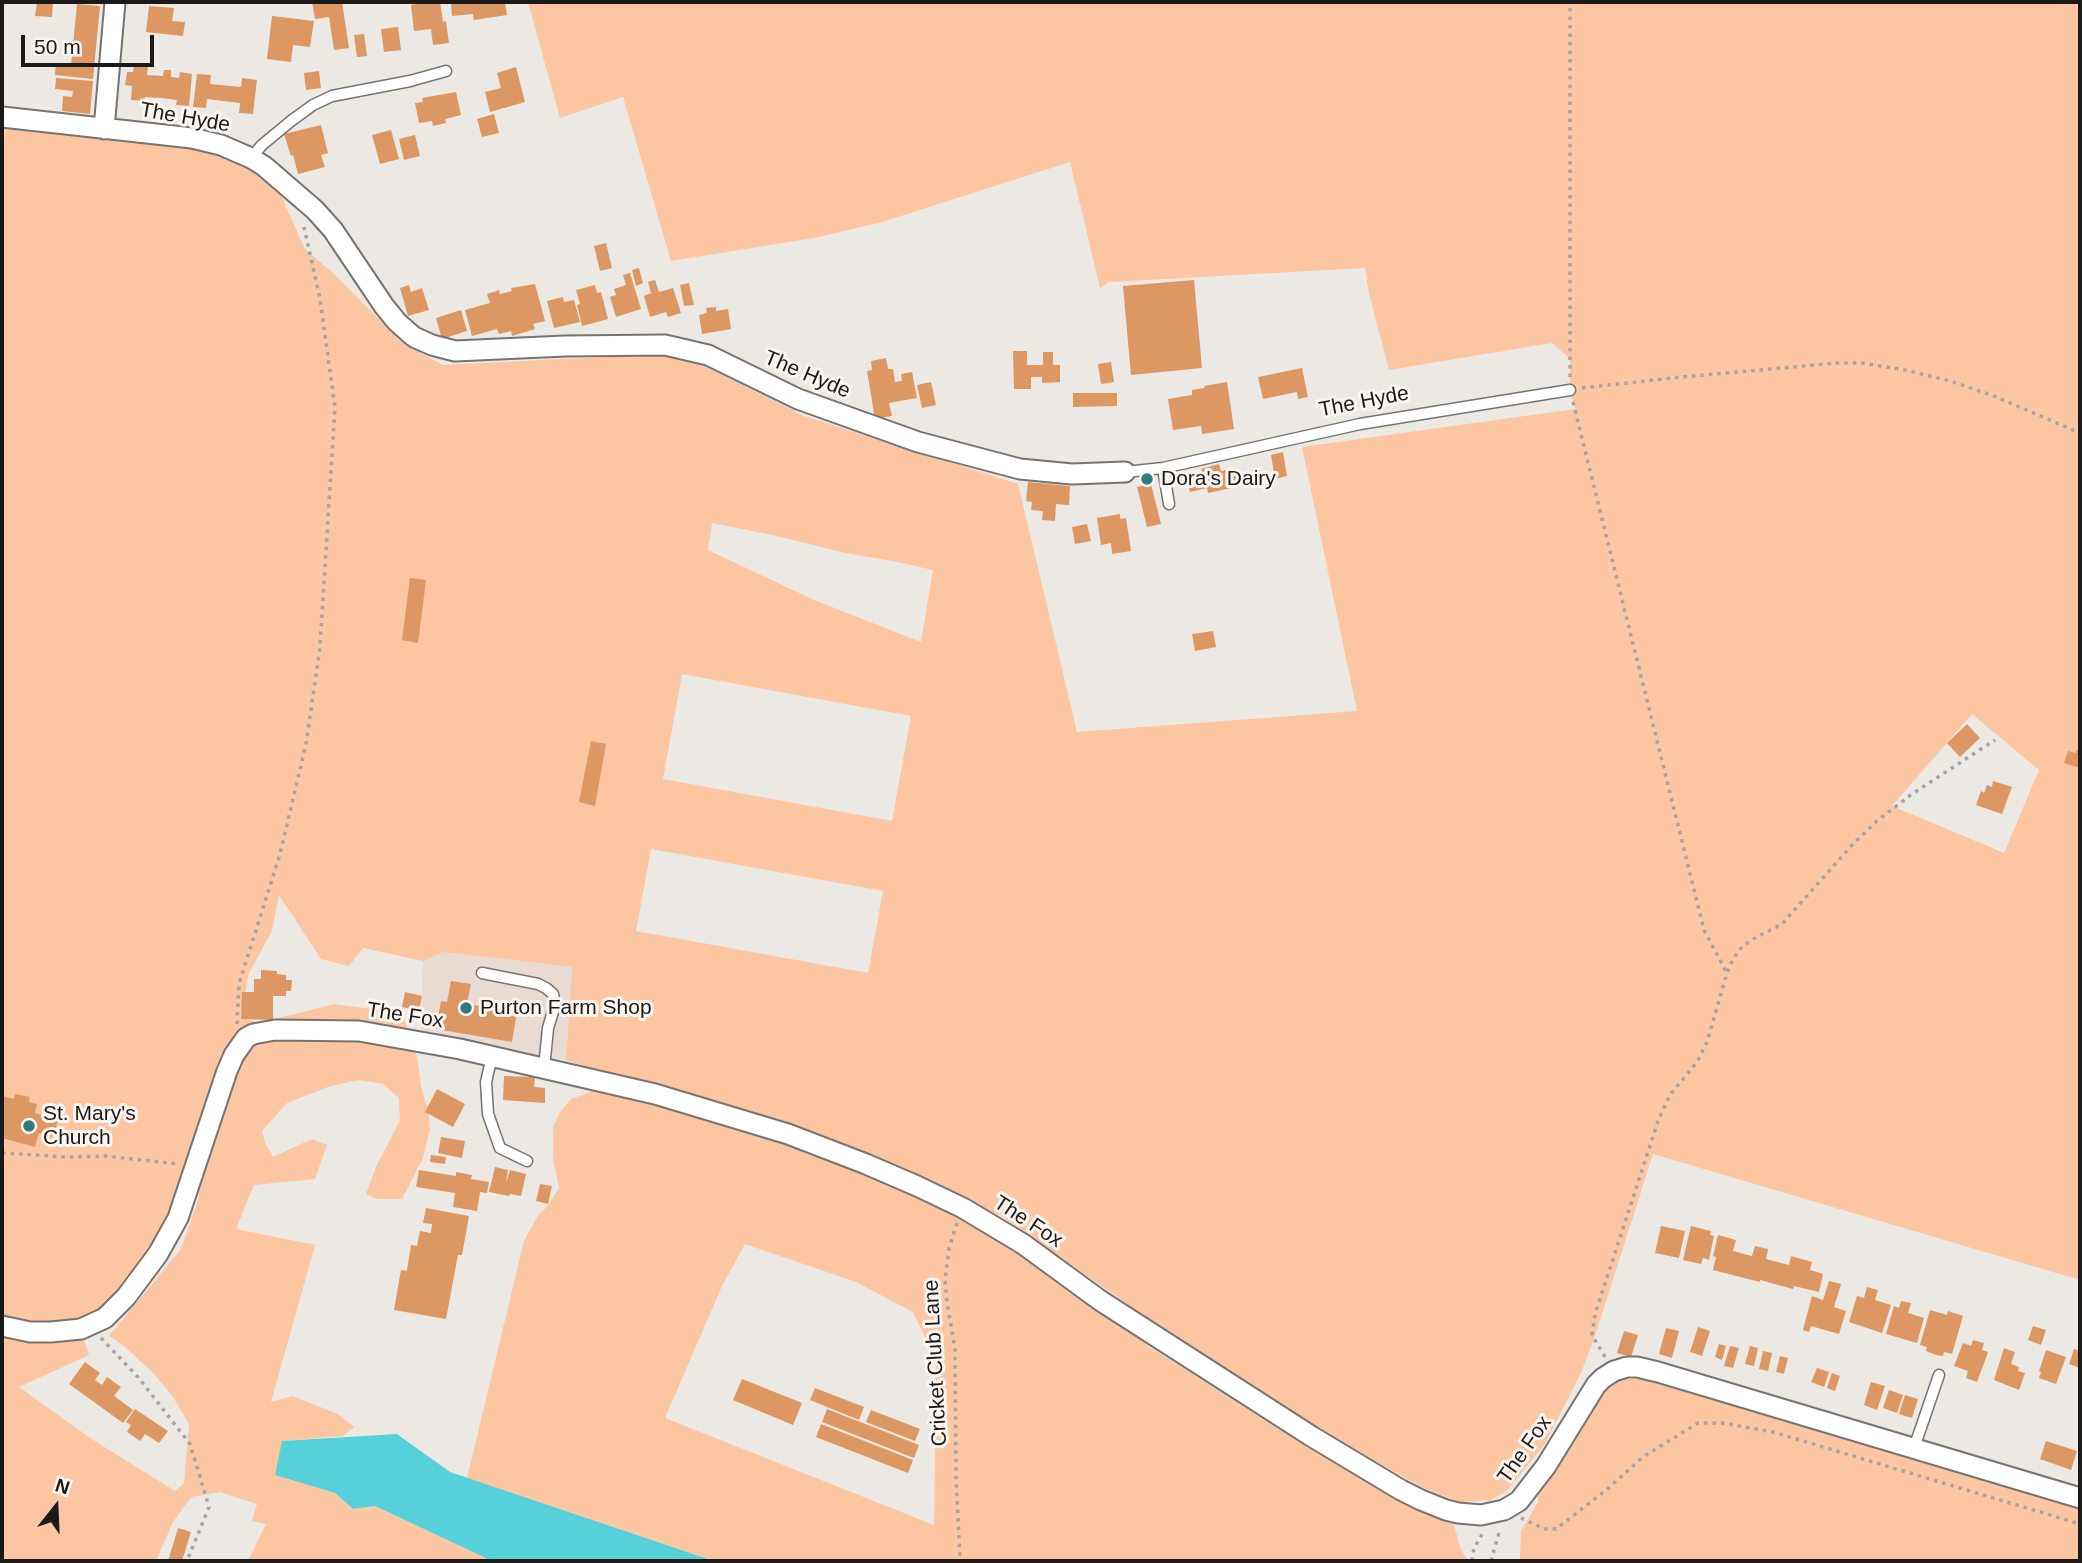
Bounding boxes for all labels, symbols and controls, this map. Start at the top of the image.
scale bar [24,21,158,65]
text: 50 m [34,35,81,58]
street label: The Hyde [138,98,232,138]
street label: The Hyde [760,346,854,404]
street label: The Hyde [1317,381,1411,423]
place label: Dora's Dairy [1161,466,1276,492]
marker: Dora's Dairy [1139,471,1155,487]
place label: Purton Farm Shop [480,995,652,1021]
street label: The Fox [365,998,445,1034]
marker: Purton Farm Shop [458,1000,474,1016]
place label: St. Mary's Church [43,1101,136,1151]
marker: St. Mary's Church [21,1118,37,1134]
street label: The Fox [989,1190,1067,1254]
street label: Cricket Club Lane [919,1279,953,1447]
street label: The Fox [1493,1411,1557,1489]
north arrow [21,1472,91,1542]
text: N [53,1474,72,1499]

